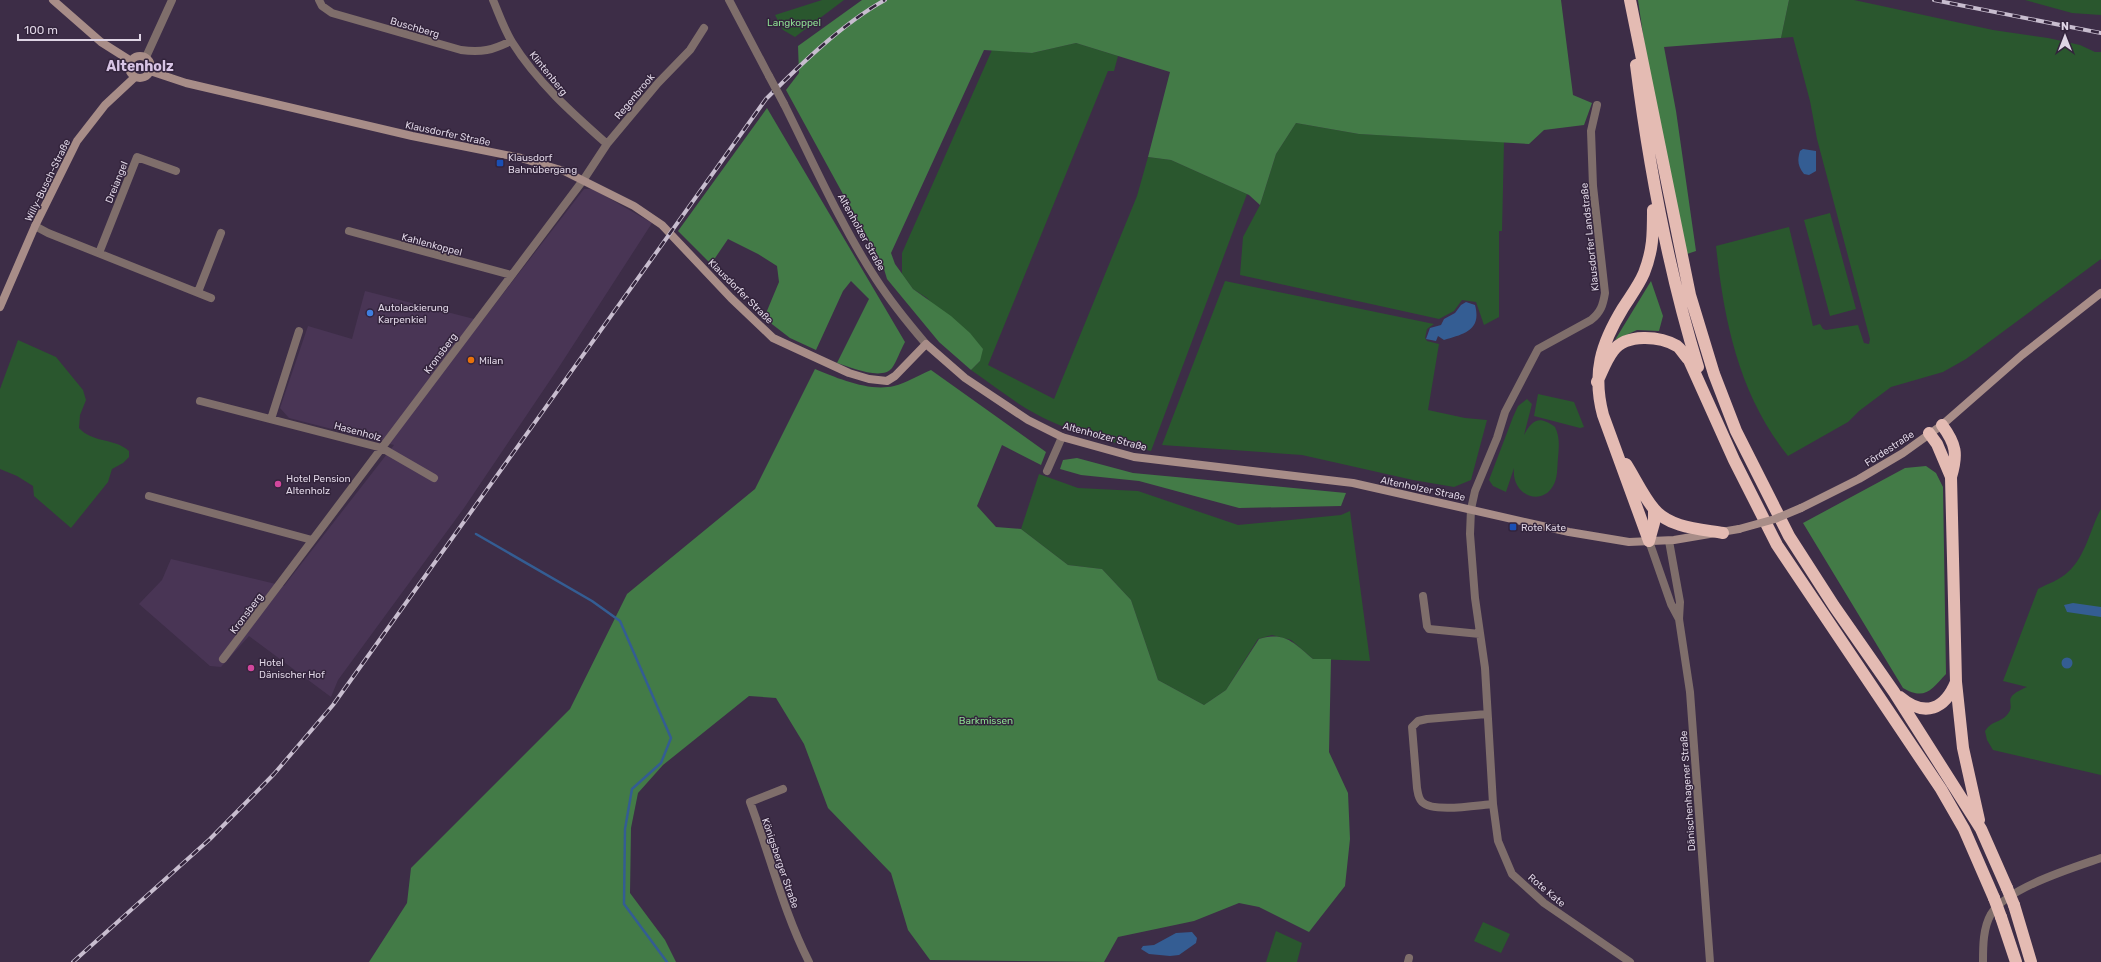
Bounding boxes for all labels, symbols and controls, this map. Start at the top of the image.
street label: Buschberg [389,15,441,41]
scale bar [18,16,140,42]
north arrow [2045,16,2085,56]
park label: Langkoppel [767,17,821,29]
text: N [2061,20,2069,33]
text: 100 m [24,23,58,37]
street label: Klintenberg [527,49,570,98]
district label: Altenholz [106,58,174,75]
street label: Regenbrook [612,71,658,122]
street label: Klausdorfer Straße [404,119,492,149]
street label: Willy-Busch-Straße [23,137,73,224]
place label: Klausdorf Bahnübergang [508,152,577,176]
marker: Klausdorf Bahnübergang [495,158,505,168]
street label: Dreiangel [103,160,131,205]
street label: Klausdorfer Landstraße [1578,182,1602,292]
street label: Altenholzer Straße [835,192,888,274]
street label: Kahlenkoppel [400,231,463,259]
street label: Klausdorfer Straße [705,257,776,327]
place label: Autolackierung Karpenkiel [378,302,449,326]
marker: Autolackierung Karpenkiel [365,308,375,318]
street label: Kronsberg [422,331,460,376]
marker: Milan [466,355,476,365]
place label: Milan [479,355,503,367]
street label: Hasenholz [333,420,383,444]
street label: Altenholzer Straße [1061,420,1148,454]
street label: Fördestraße [1863,428,1917,469]
place label: Hotel Pension Altenholz [286,473,351,497]
street label: Altenholzer Straße [1379,474,1467,504]
marker: Hotel Pension Altenholz [273,479,283,489]
marker: Rote Kate [1508,522,1518,532]
place label: Rote Kate [1521,522,1566,534]
street label: Kronsberg [228,591,266,636]
place label: Hotel Dänischer Hof [259,657,325,681]
marker: Hotel Dänischer Hof [246,663,256,673]
park label: Barkmissen [959,715,1013,727]
street label: Dänischenhagener Straße [1678,730,1698,852]
street label: Königsberger Straße [759,817,801,910]
street label: Rote Kate [1525,872,1568,910]

